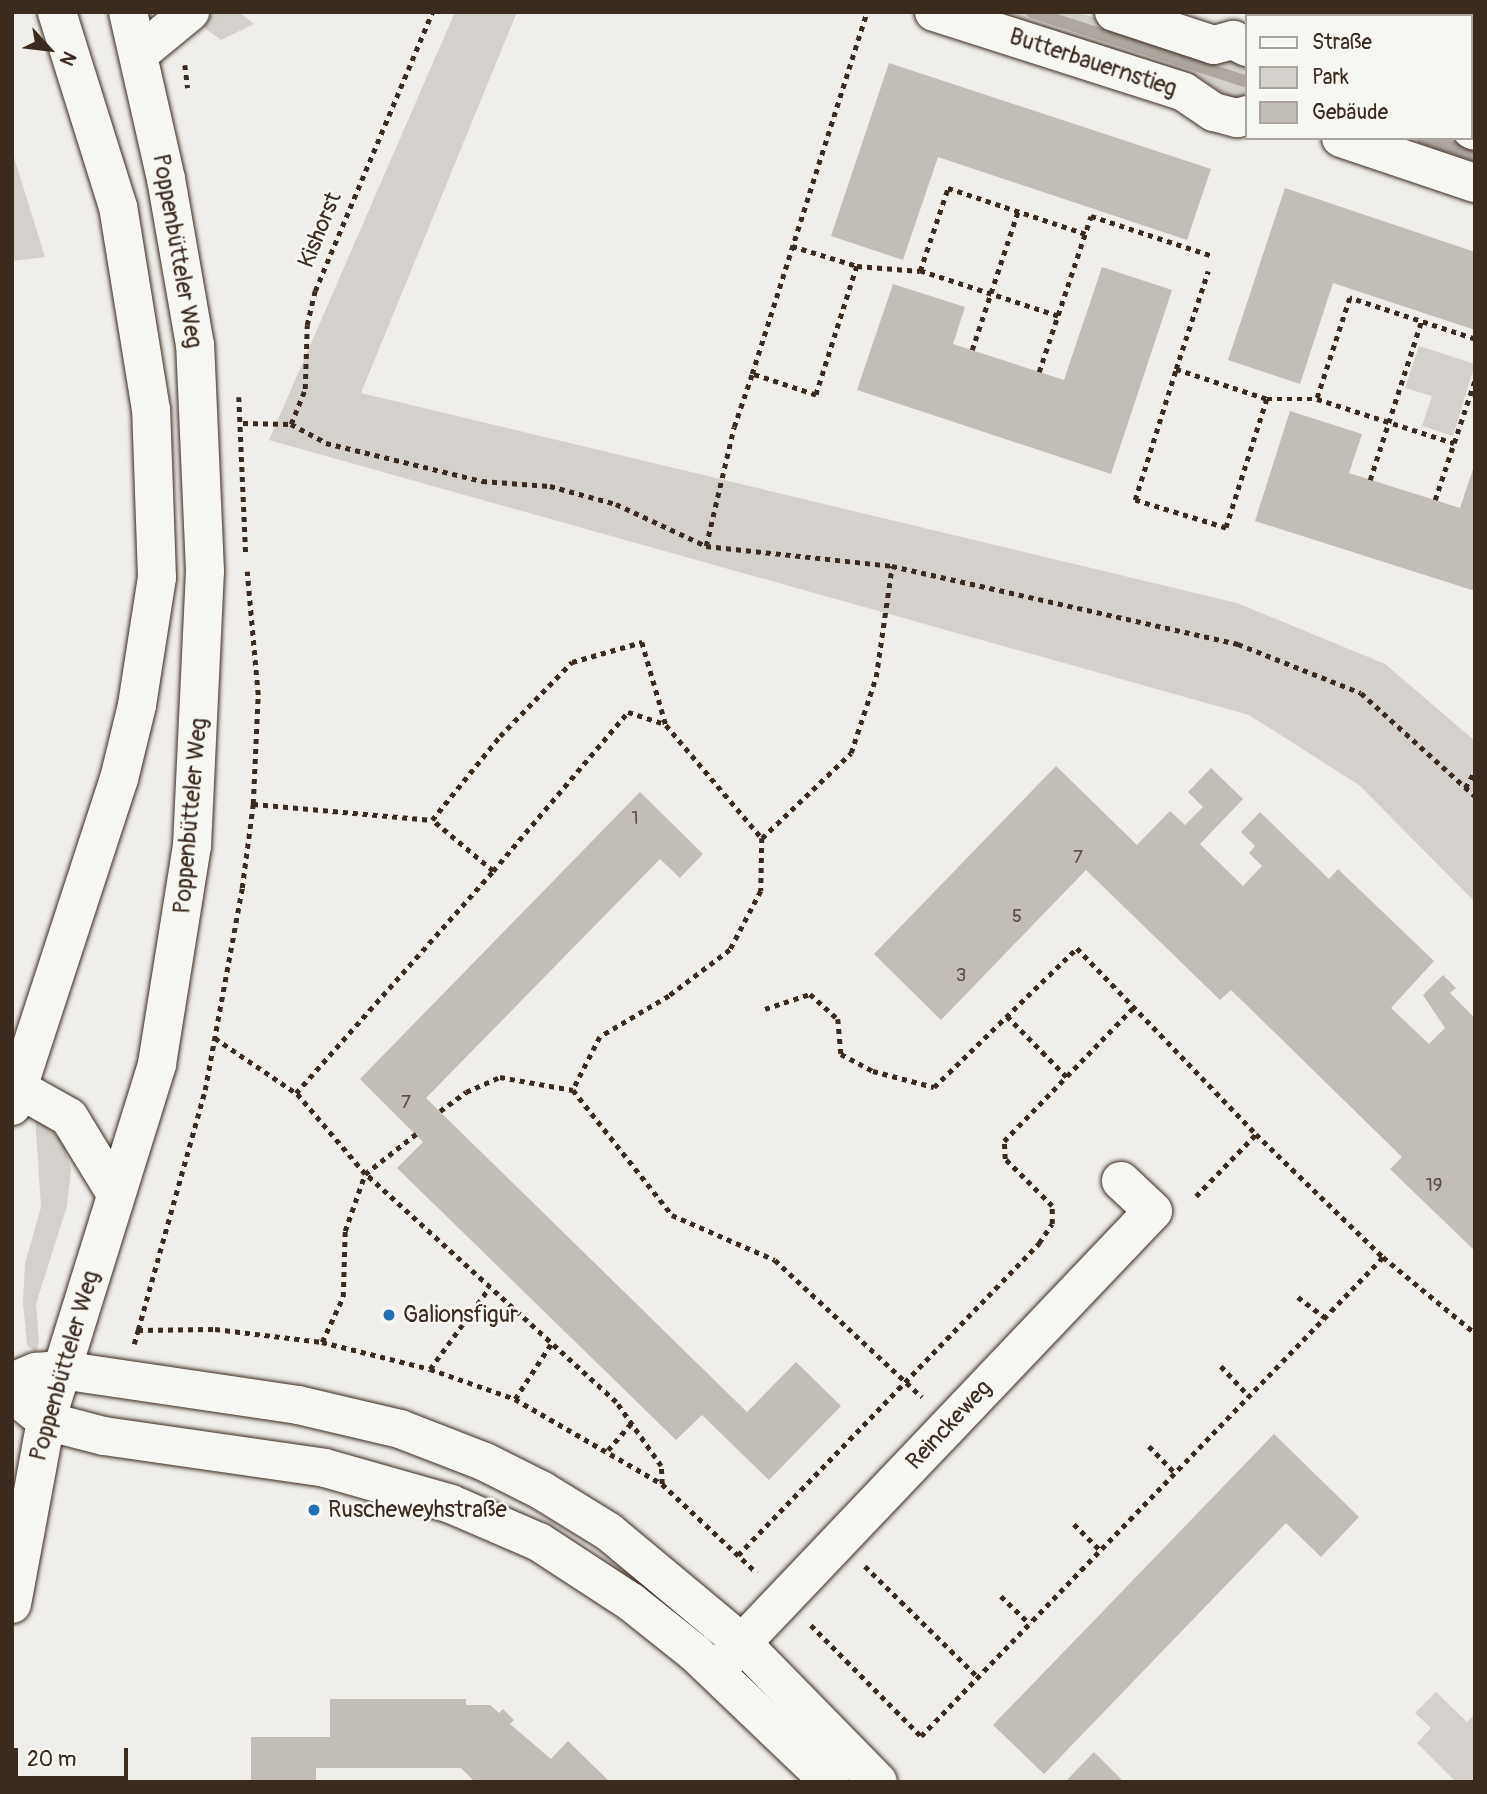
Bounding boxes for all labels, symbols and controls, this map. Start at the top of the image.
north arrow [14,14,84,84]
legend [1246,14,1473,140]
street label: Butterbauernstieg [1006,23,1180,103]
text: Straße [1312,29,1372,56]
text: N [54,47,81,70]
text: Park [1312,64,1349,91]
text: Gebäude [1312,99,1388,126]
street label: Poppenbütteler Weg [146,152,208,350]
street label: Kishorst [292,188,348,272]
street label: Poppenbütteler Weg [169,717,213,915]
house number: 1 [631,808,639,830]
house number: 7 [1073,847,1083,869]
house number: 5 [1012,906,1022,928]
house number: 3 [956,965,966,987]
house number: 7 [401,1092,411,1114]
house number: 19 [1425,1175,1443,1197]
street label: Poppenbütteler Weg [25,1268,105,1464]
place label: Galionsfigur [403,1301,518,1329]
marker: Galionsfigur [381,1307,397,1323]
street label: Reinckeweg [901,1374,997,1476]
place label: Ruscheweyhstraße [328,1496,507,1524]
marker: Ruscheweyhstraße [306,1502,322,1518]
scale bar [18,1734,131,1778]
text: 20 m [27,1746,76,1773]

